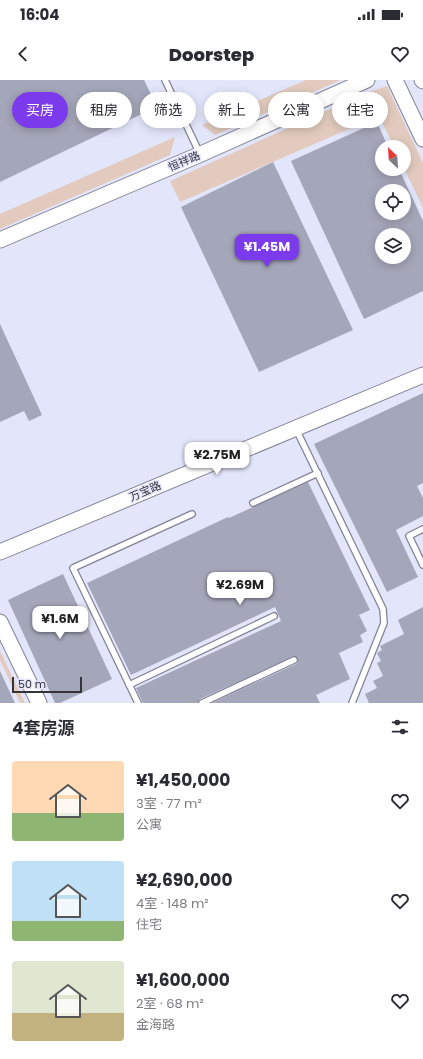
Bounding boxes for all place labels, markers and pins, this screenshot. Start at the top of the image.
pin: ¥1.45M [234,234,300,268]
pin: ¥2.75M [184,442,250,476]
pin: ¥2.69M [207,572,273,606]
pin: ¥1.6M [32,606,88,640]

